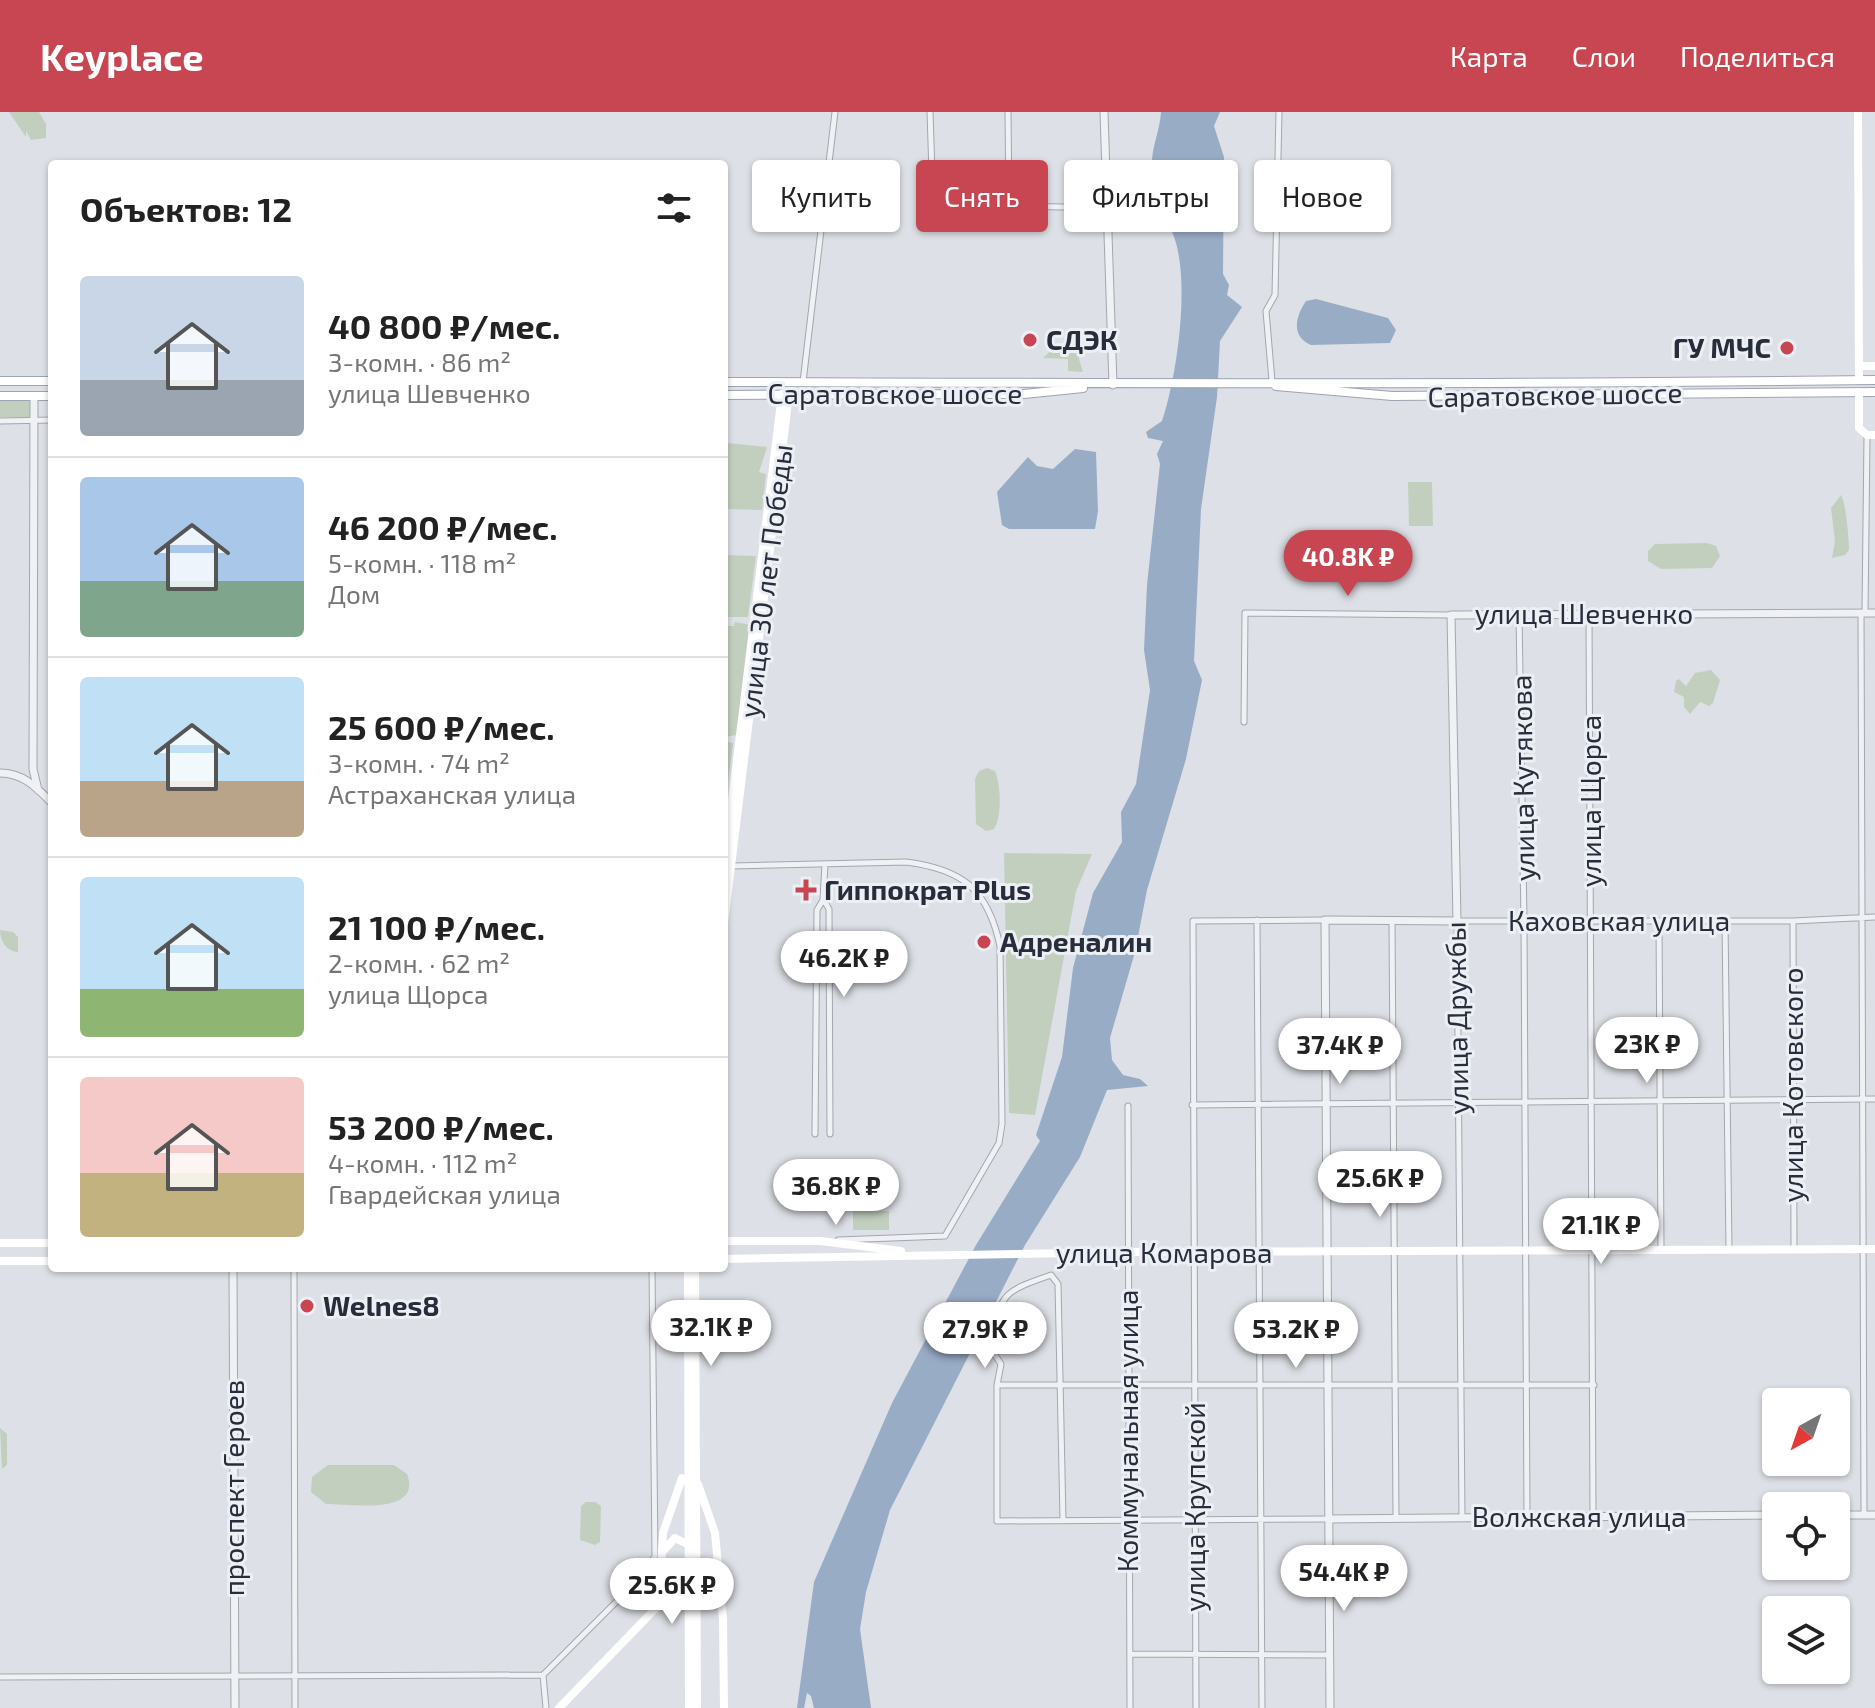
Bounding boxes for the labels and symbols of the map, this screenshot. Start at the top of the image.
place label: СДЭК [1046,322,1118,356]
place label: ГУ МЧС [1673,330,1771,364]
marker: СДЭК [1021,331,1039,349]
marker: ГУ МЧС [1778,339,1796,357]
street label: Саратовское шоссе [1427,375,1683,413]
street label: Саратовское шоссе [768,376,1022,410]
street label: улица 30 лет Победы [731,442,799,720]
pin: 40.8K ₽ [1274,530,1422,598]
street label: улица Шевченко [1475,596,1693,630]
street label: улица Кутякова [1503,674,1541,882]
street label: улица Щорса [1573,715,1607,887]
place label: Гиппократ Plus [824,872,1031,906]
marker: Гиппократ Plus [795,879,817,901]
street label: Каховская улица [1508,903,1730,937]
street label: улица Дружбы [1437,921,1475,1115]
place label: Адреналин [1000,924,1152,958]
pin: 46.2K ₽ [770,931,918,999]
marker: Адреналин [975,933,993,951]
street label: улица Котовского [1775,967,1809,1203]
pin: 23K ₽ [1591,1017,1703,1085]
pin: 37.4K ₽ [1266,1018,1414,1086]
pin: 25.6K ₽ [1306,1151,1454,1219]
pin: 36.8K ₽ [762,1159,910,1227]
pin: 21.1K ₽ [1527,1198,1675,1266]
street label: улица Комарова [1056,1235,1272,1269]
place label: Welnes8 [323,1288,440,1322]
street label: Коммунальная улица [1110,1290,1144,1572]
marker: Welnes8 [298,1297,316,1315]
pin: 32.1K ₽ [637,1300,785,1368]
pin: 27.9K ₽ [911,1302,1059,1370]
pin: 53.2K ₽ [1222,1302,1370,1370]
street label: проспект Героев [216,1380,250,1596]
north arrow [1762,1388,1850,1476]
street label: улица Крупской [1177,1402,1211,1612]
street label: Волжская улица [1472,1499,1686,1533]
pin: 54.4K ₽ [1270,1545,1418,1613]
pin: 25.6K ₽ [598,1558,746,1626]

